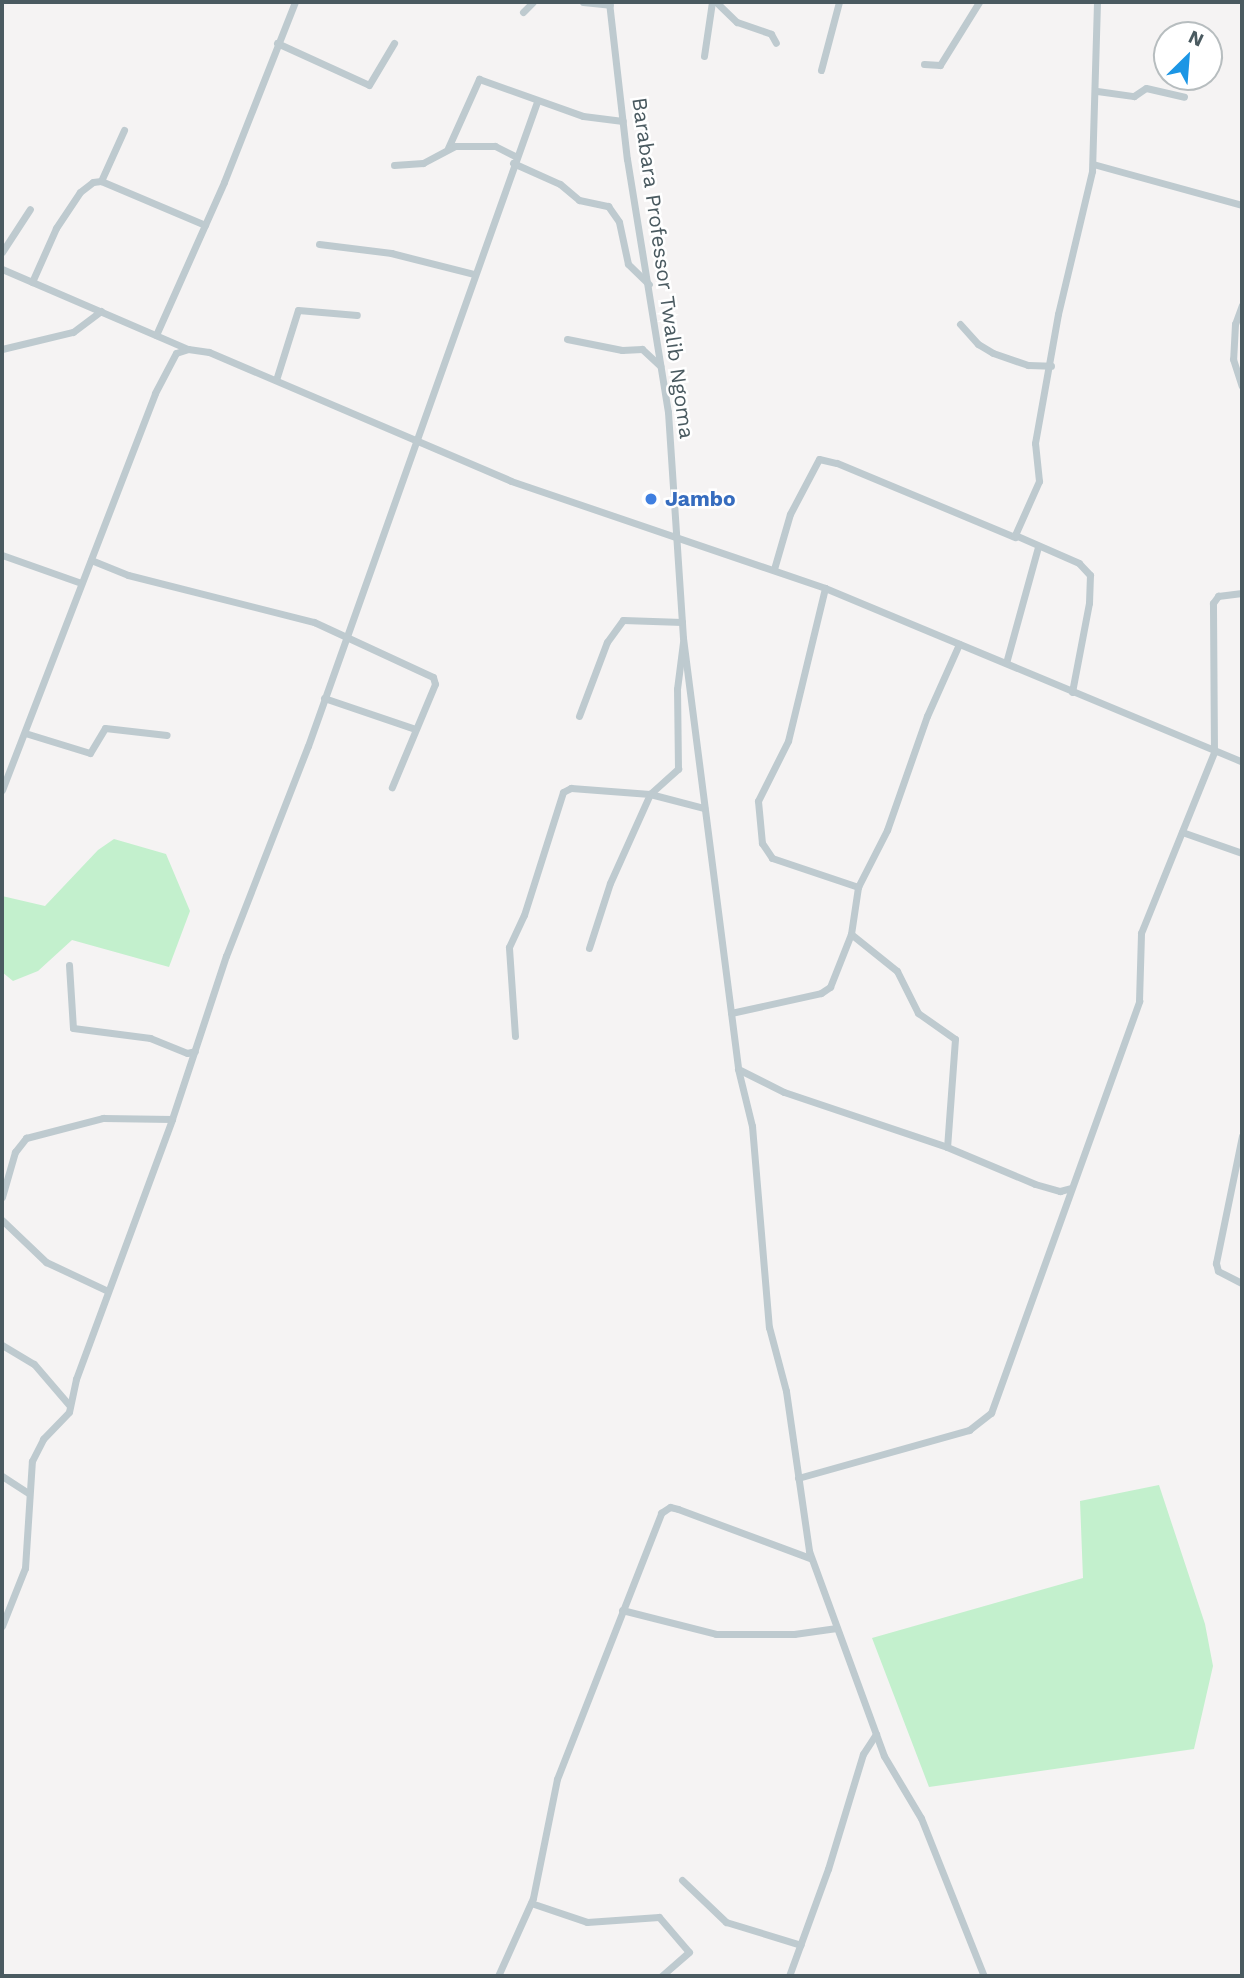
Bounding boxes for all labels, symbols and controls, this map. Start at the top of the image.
north arrow [1153,21,1223,91]
text: N [1185,25,1207,52]
street label: Barabara Professor Twalib Ngoma [626,95,700,441]
place label: Jambo [665,486,735,512]
marker: Jambo [643,491,659,507]

